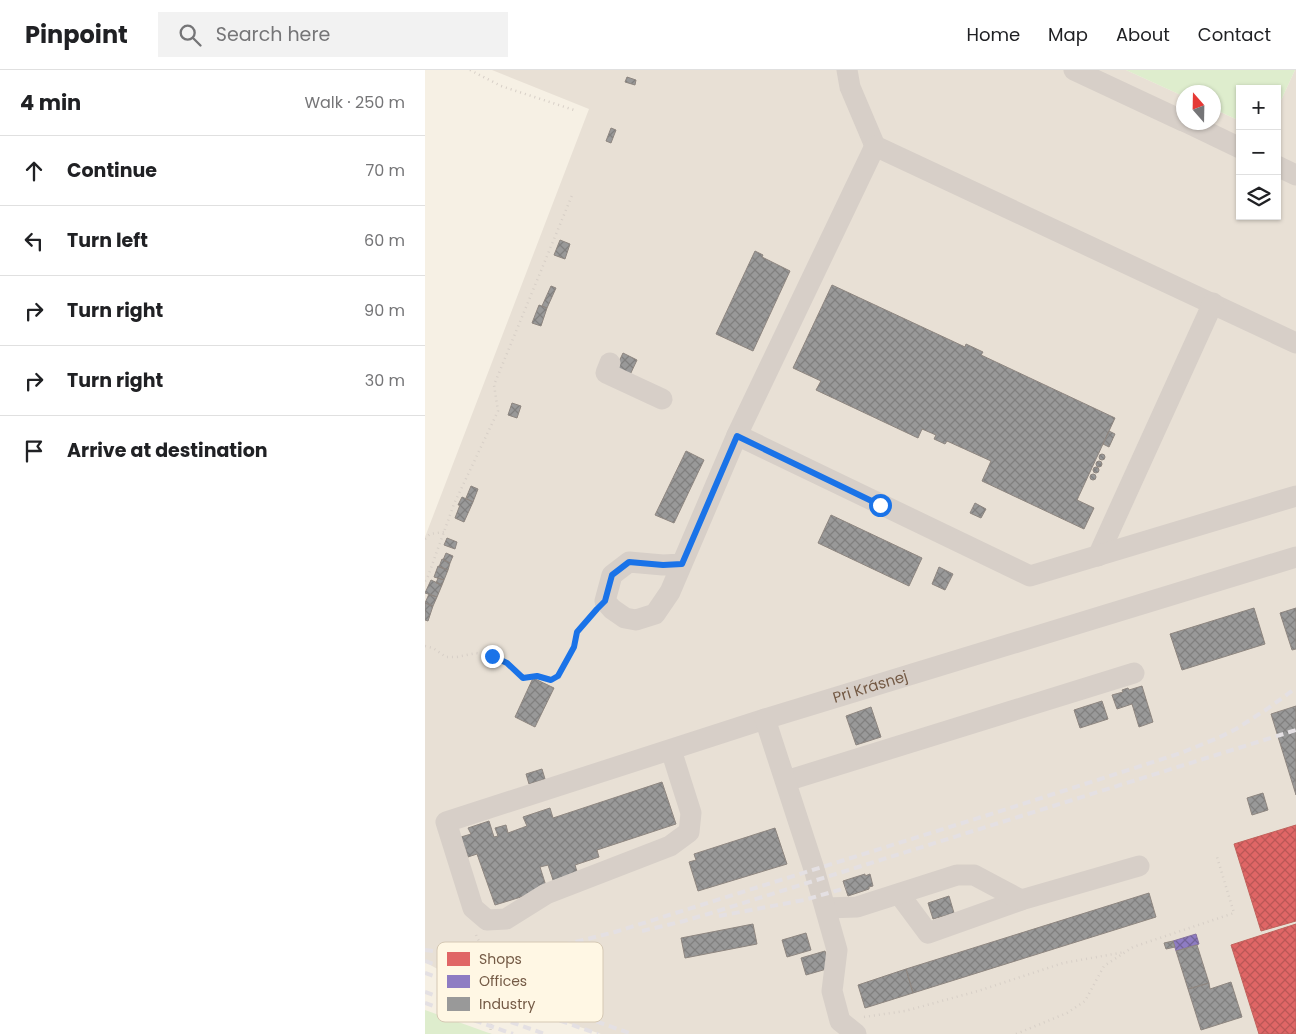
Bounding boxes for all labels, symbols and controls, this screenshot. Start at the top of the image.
search box [158,12,508,57]
text: Pinpoint [25,18,128,51]
icon: search [176,21,204,49]
text: Search here [216,21,330,48]
text: Home [966,22,1020,47]
text: Map [1048,22,1088,47]
text: About [1116,22,1170,47]
text: Contact [1198,22,1271,47]
north arrow [1176,85,1221,130]
map controls [1236,85,1281,220]
button: + [1236,85,1281,130]
text: 4 min [20,88,81,117]
text: Walk · 250 m [304,91,405,114]
button: − [1236,130,1281,175]
icon: ahead [20,157,48,185]
text: Continue [67,157,157,184]
text: 70 m [365,159,405,182]
button: layers [1236,175,1281,220]
icon: left [20,227,48,255]
text: Turn left [67,227,148,254]
text: 60 m [364,229,405,252]
icon: right [20,297,48,325]
text: Turn right [67,297,163,324]
text: 90 m [364,299,405,322]
icon: right [20,367,48,395]
text: Turn right [67,367,163,394]
text: 30 m [365,369,405,392]
icon: arrive [20,437,48,465]
text: Arrive at destination [67,437,268,464]
route start [869,494,892,517]
route end [481,645,504,668]
street label: Pri Krásnej [830,665,910,708]
legend [437,942,603,1022]
text: Shops [479,949,522,969]
text: Offices [479,971,527,991]
text: Industry [479,994,535,1014]

